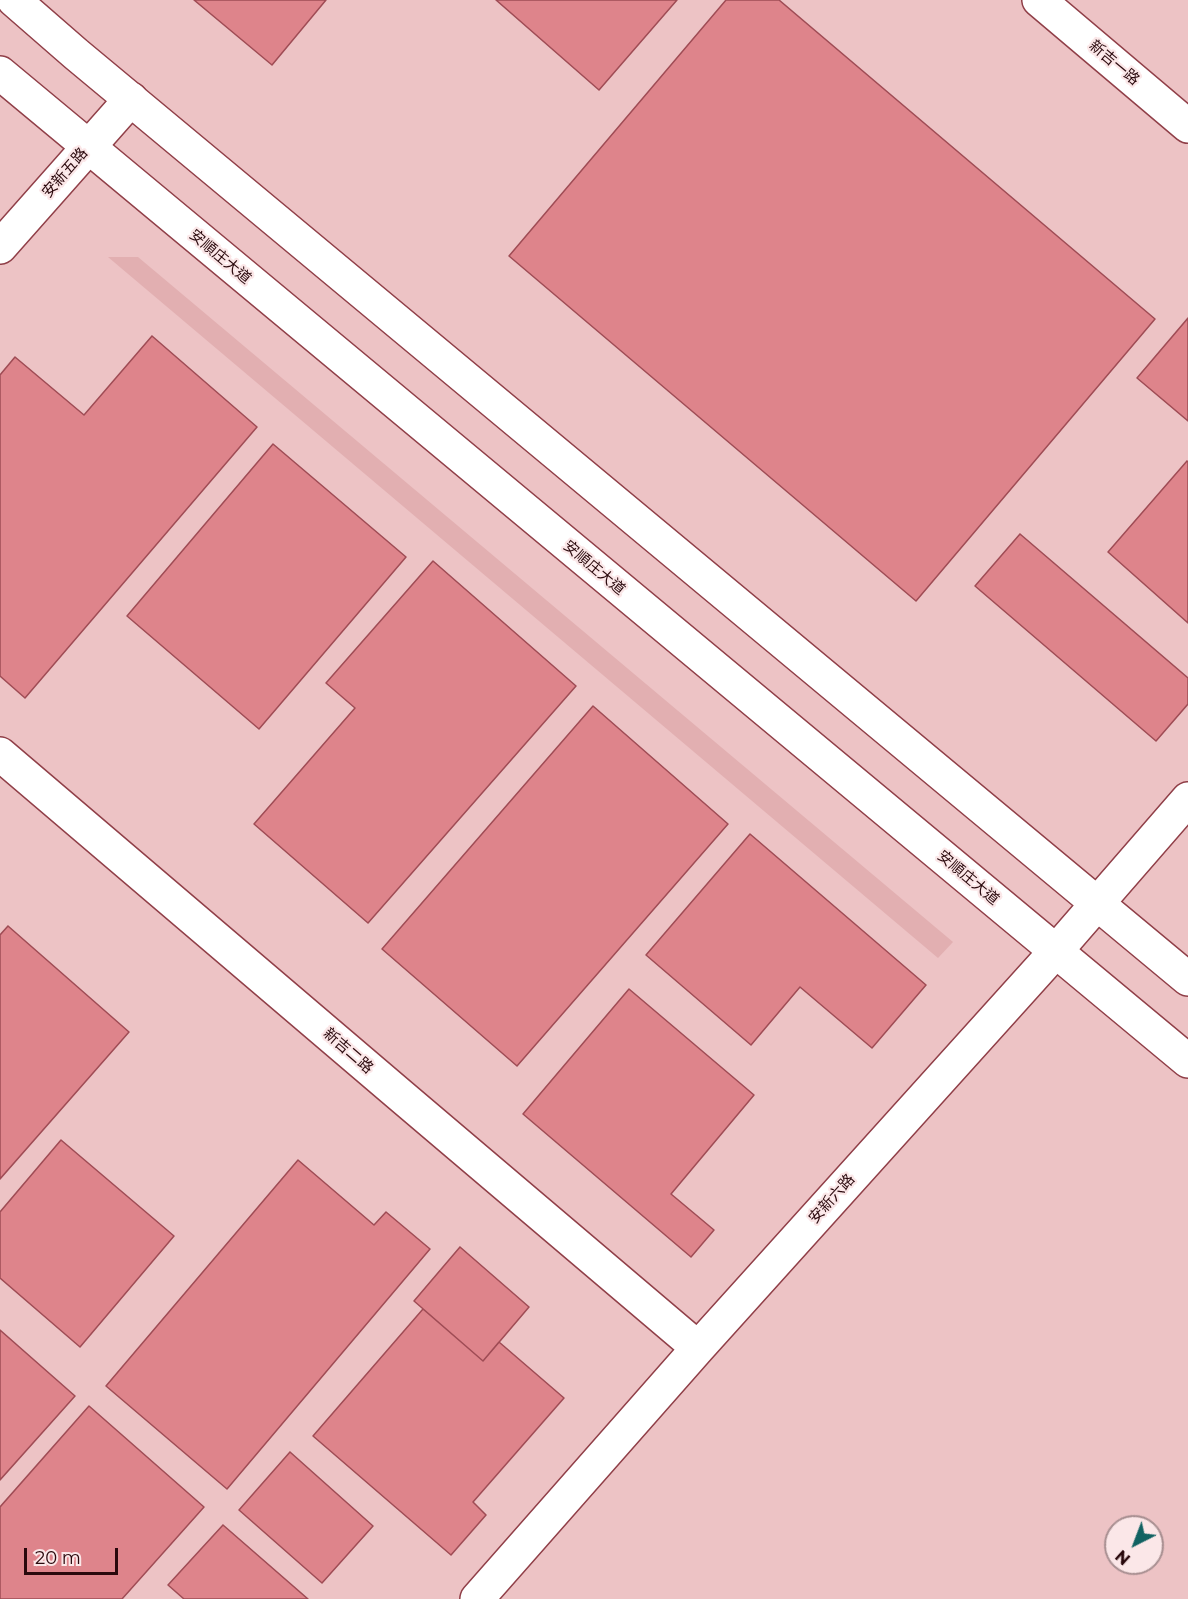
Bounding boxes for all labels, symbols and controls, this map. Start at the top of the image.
street label: 新吉一路 [1085,37,1143,89]
street label: 安新五路 [39,144,91,202]
street label: 安順庄大道 [185,226,255,288]
street label: 安順庄大道 [559,537,629,599]
street label: 安順庄大道 [933,847,1003,909]
street label: 新吉二路 [319,1025,377,1077]
street label: 安新六路 [805,1171,859,1227]
north arrow [1104,1515,1164,1575]
scale bar [27,1536,122,1574]
text: N [1112,1546,1134,1569]
text: 20 m [35,1547,81,1569]

